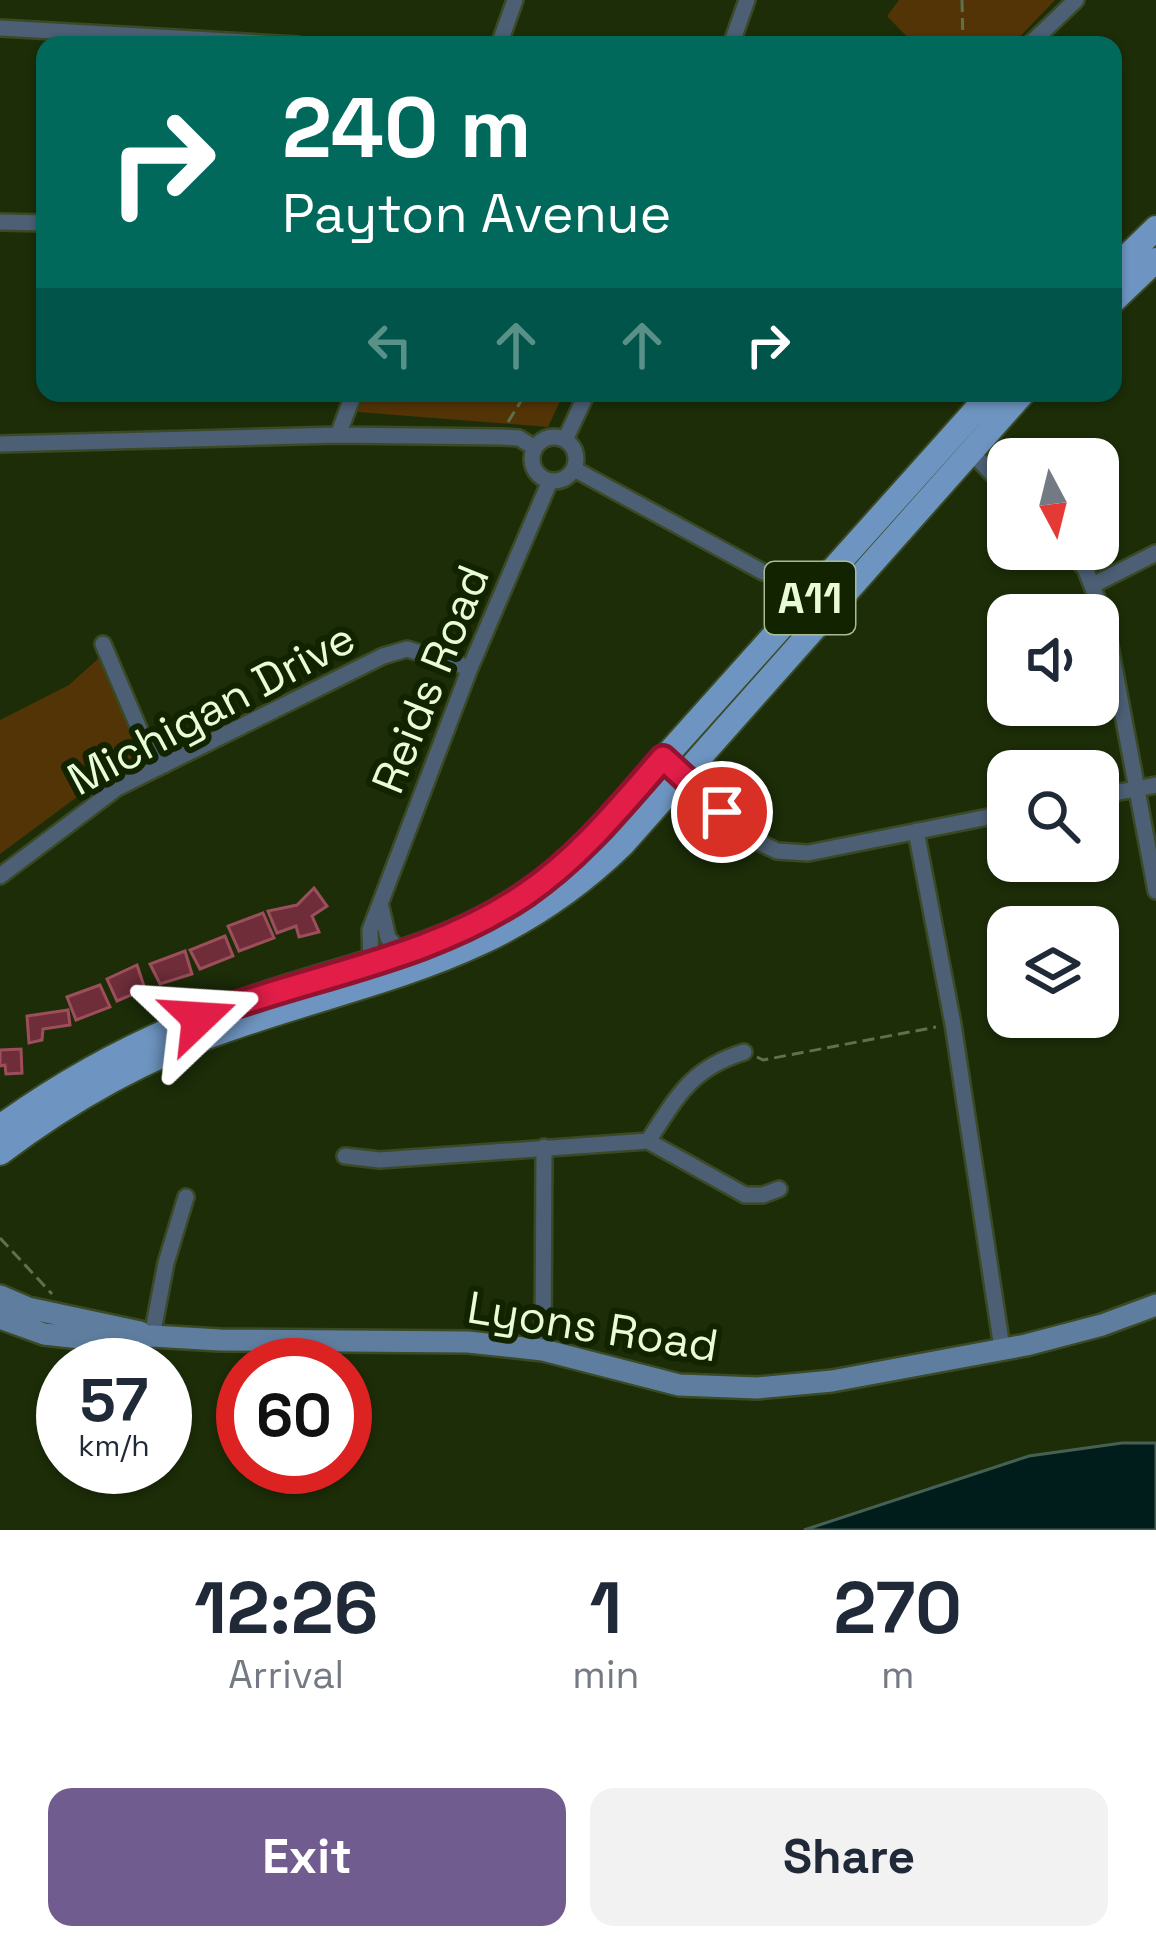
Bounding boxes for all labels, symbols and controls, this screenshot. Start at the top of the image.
text: 240 m [282,74,531,182]
icon: right [84,84,240,240]
text: Payton Avenue [282,179,671,248]
icon: left [357,312,423,378]
icon: ahead [483,312,549,378]
icon: ahead [609,312,675,378]
icon: right [735,312,801,378]
north arrow [987,438,1119,570]
map controls [987,438,1119,1038]
street label: Reids Road [359,557,502,801]
road number: A11 [765,562,855,634]
button: sound [987,594,1119,726]
street label: Michigan Drive [58,609,365,808]
button: search [987,750,1119,882]
pin [671,761,773,863]
icon: arrive [689,779,755,845]
button: layers [987,906,1119,1038]
position arrow [136,955,262,1081]
street label: Lyons Road [463,1279,722,1374]
speed limit sign: 60 [216,1338,372,1494]
text: 57 [80,1362,148,1439]
text: km/h [78,1426,150,1465]
text: 12:26 [194,1562,378,1654]
text: 1 [590,1562,622,1654]
text: 270 [834,1562,962,1654]
text: Arrival [228,1650,344,1699]
text: min [572,1650,639,1699]
text: m [881,1650,914,1699]
button: Exit [48,1788,566,1926]
button: Share [590,1788,1108,1926]

